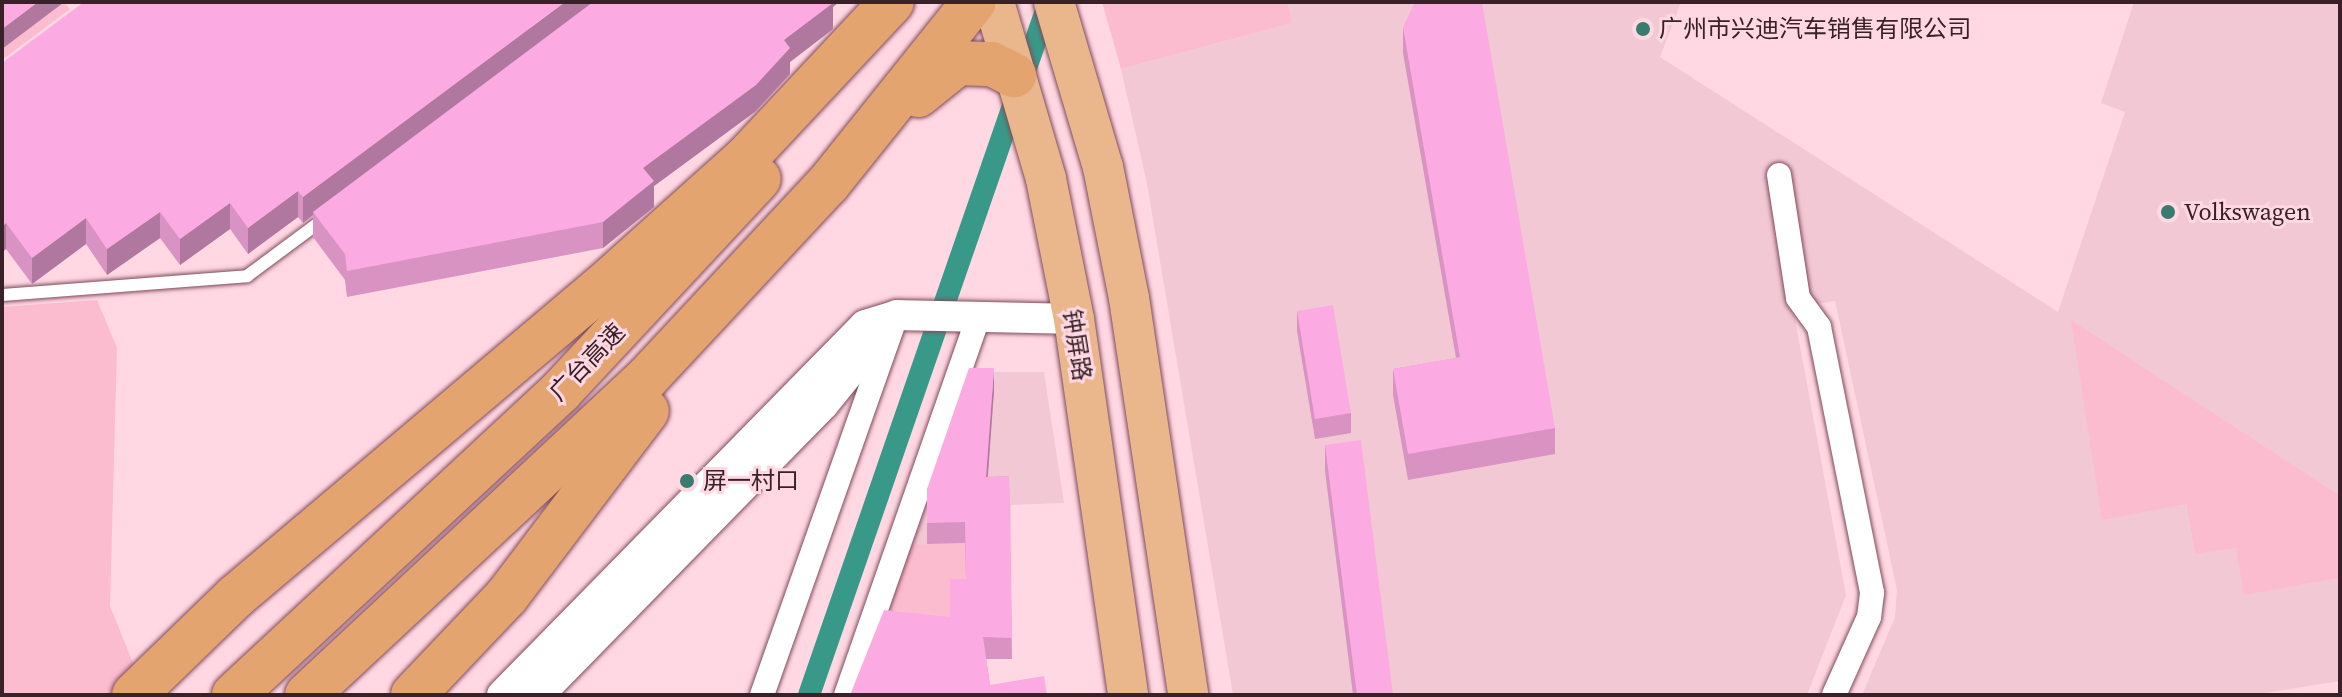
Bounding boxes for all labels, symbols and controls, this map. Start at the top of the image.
place label: 广州市兴迪汽车销售有限公司 [1659,15,1971,43]
marker: 广州市兴迪汽车销售有限公司 [1634,20,1652,38]
place label: Volkswagen [2184,198,2311,226]
marker: Volkswagen [2159,203,2177,221]
street label: 钟屏路 [1057,307,1097,383]
street label: 广台高速 [543,317,631,407]
place label: 屏一村口 [703,467,799,495]
marker: 屏一村口 [678,472,696,490]

